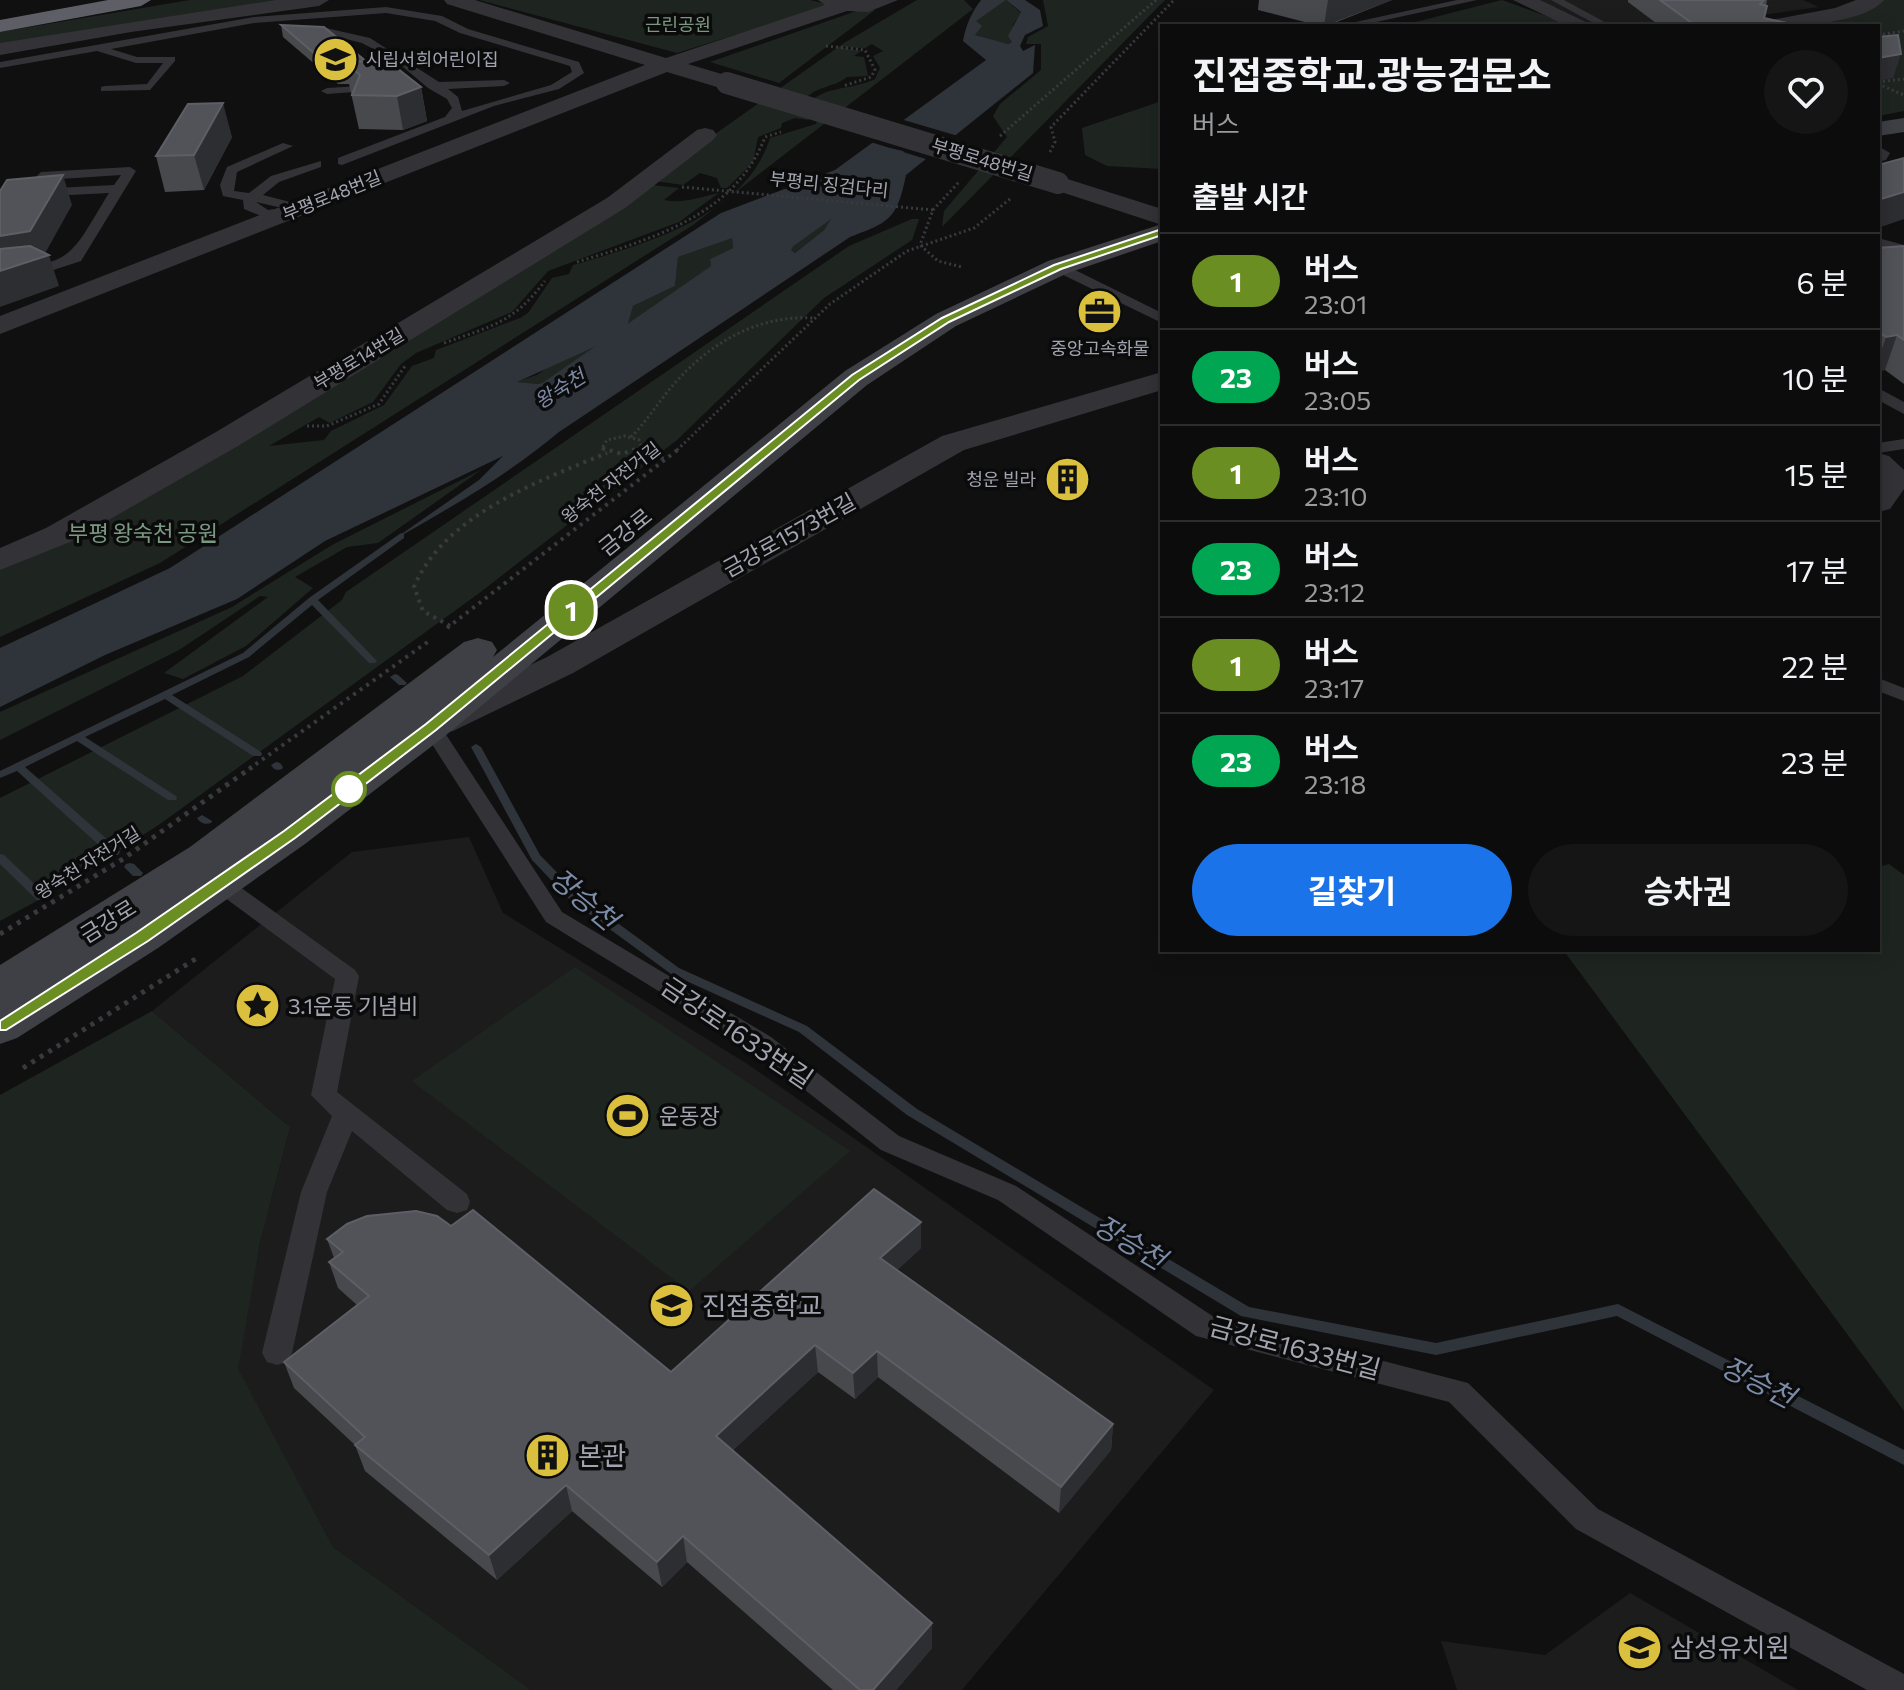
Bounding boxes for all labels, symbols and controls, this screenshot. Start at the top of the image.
park label: 근린공원 [645,13,711,35]
school or university icon: 시립서희어린이집 [311,36,359,84]
place label: 시립서희어린이집 [366,48,498,70]
text: 진접중학교.광능검문소 [1192,50,1552,97]
button: heart [1764,50,1848,134]
text: 버스 [1192,108,1240,139]
street label: 부평로48번길 [929,133,1035,185]
street label: 부평로48번길 [279,165,384,225]
street label: 부평리 징검다리 [769,167,890,201]
text: 출발 시간 [1192,177,1308,214]
text: 버스 [1304,248,1359,285]
text: 6 분 [1796,263,1848,300]
text: 1 [1230,264,1242,298]
office icon: 중앙고속화물 [1076,287,1124,335]
text: 23:01 [1304,288,1367,319]
street label: 부평로14번길 [309,323,408,394]
place label: 중앙고속화물 [1050,337,1150,359]
text: 버스 [1304,344,1359,381]
text: 10 분 [1782,359,1848,396]
text: 23 [1220,360,1252,394]
water label: 왕숙천 [530,362,591,413]
text: 23:05 [1304,384,1371,415]
street label: 왕숙천 자전거길 [557,437,664,528]
text: 버스 [1304,440,1359,477]
text: 15 분 [1785,455,1848,492]
building icon: 청운 빌라 [1043,456,1091,504]
text: 1 [1230,456,1242,490]
place label: 청운 빌라 [966,468,1036,490]
text: 23:10 [1304,480,1367,511]
street label: 금강로1573번길 [718,487,860,582]
street label: 금강로 [593,502,657,561]
park label: 부평 왕숙천 공원 [68,519,218,546]
text: 버스 [1304,536,1359,573]
text: 17 분 [1786,551,1848,588]
text: 23 [1220,552,1252,586]
text: 23:12 [1304,576,1365,607]
line badge: 1 [545,584,597,636]
text: 1 [565,593,577,627]
text: 버스 [1304,632,1359,669]
text: 22 분 [1781,647,1848,684]
text: 1 [1230,648,1242,682]
text: 23:17 [1304,672,1364,703]
text: 버스 [1304,728,1359,765]
text: 23 분 [1781,743,1848,780]
text: 23 [1220,744,1252,778]
text: 23:18 [1304,768,1366,799]
unlabelled marker [332,772,366,806]
street label: 왕숙천 자전거길 [31,821,144,903]
button: 길찾기 [1192,844,1512,936]
button: 승차권 [1528,844,1848,936]
water label: 장승천 [544,860,628,938]
street label: 금강로 [75,893,141,948]
street label: 금강로1633번길 [656,970,819,1094]
place icon: 3.1운동 기념비 [233,982,281,1030]
place label: 3.1운동 기념비 [288,992,418,1019]
sports icon: 운동장 [604,1092,652,1140]
place label: 운동장 [659,1102,720,1129]
water label: 장승천 [1089,1207,1175,1277]
school or university icon: 진접중학교 [647,1282,695,1330]
place label: 진접중학교 [702,1289,822,1320]
street label: 금강로1633번길 [1206,1309,1384,1384]
water label: 장승천 [1716,1348,1803,1415]
building icon: 본관 [523,1432,571,1480]
place label: 본관 [578,1439,626,1470]
school or university icon: 삼성유치원 [1615,1624,1663,1672]
place label: 삼성유치원 [1670,1631,1790,1662]

